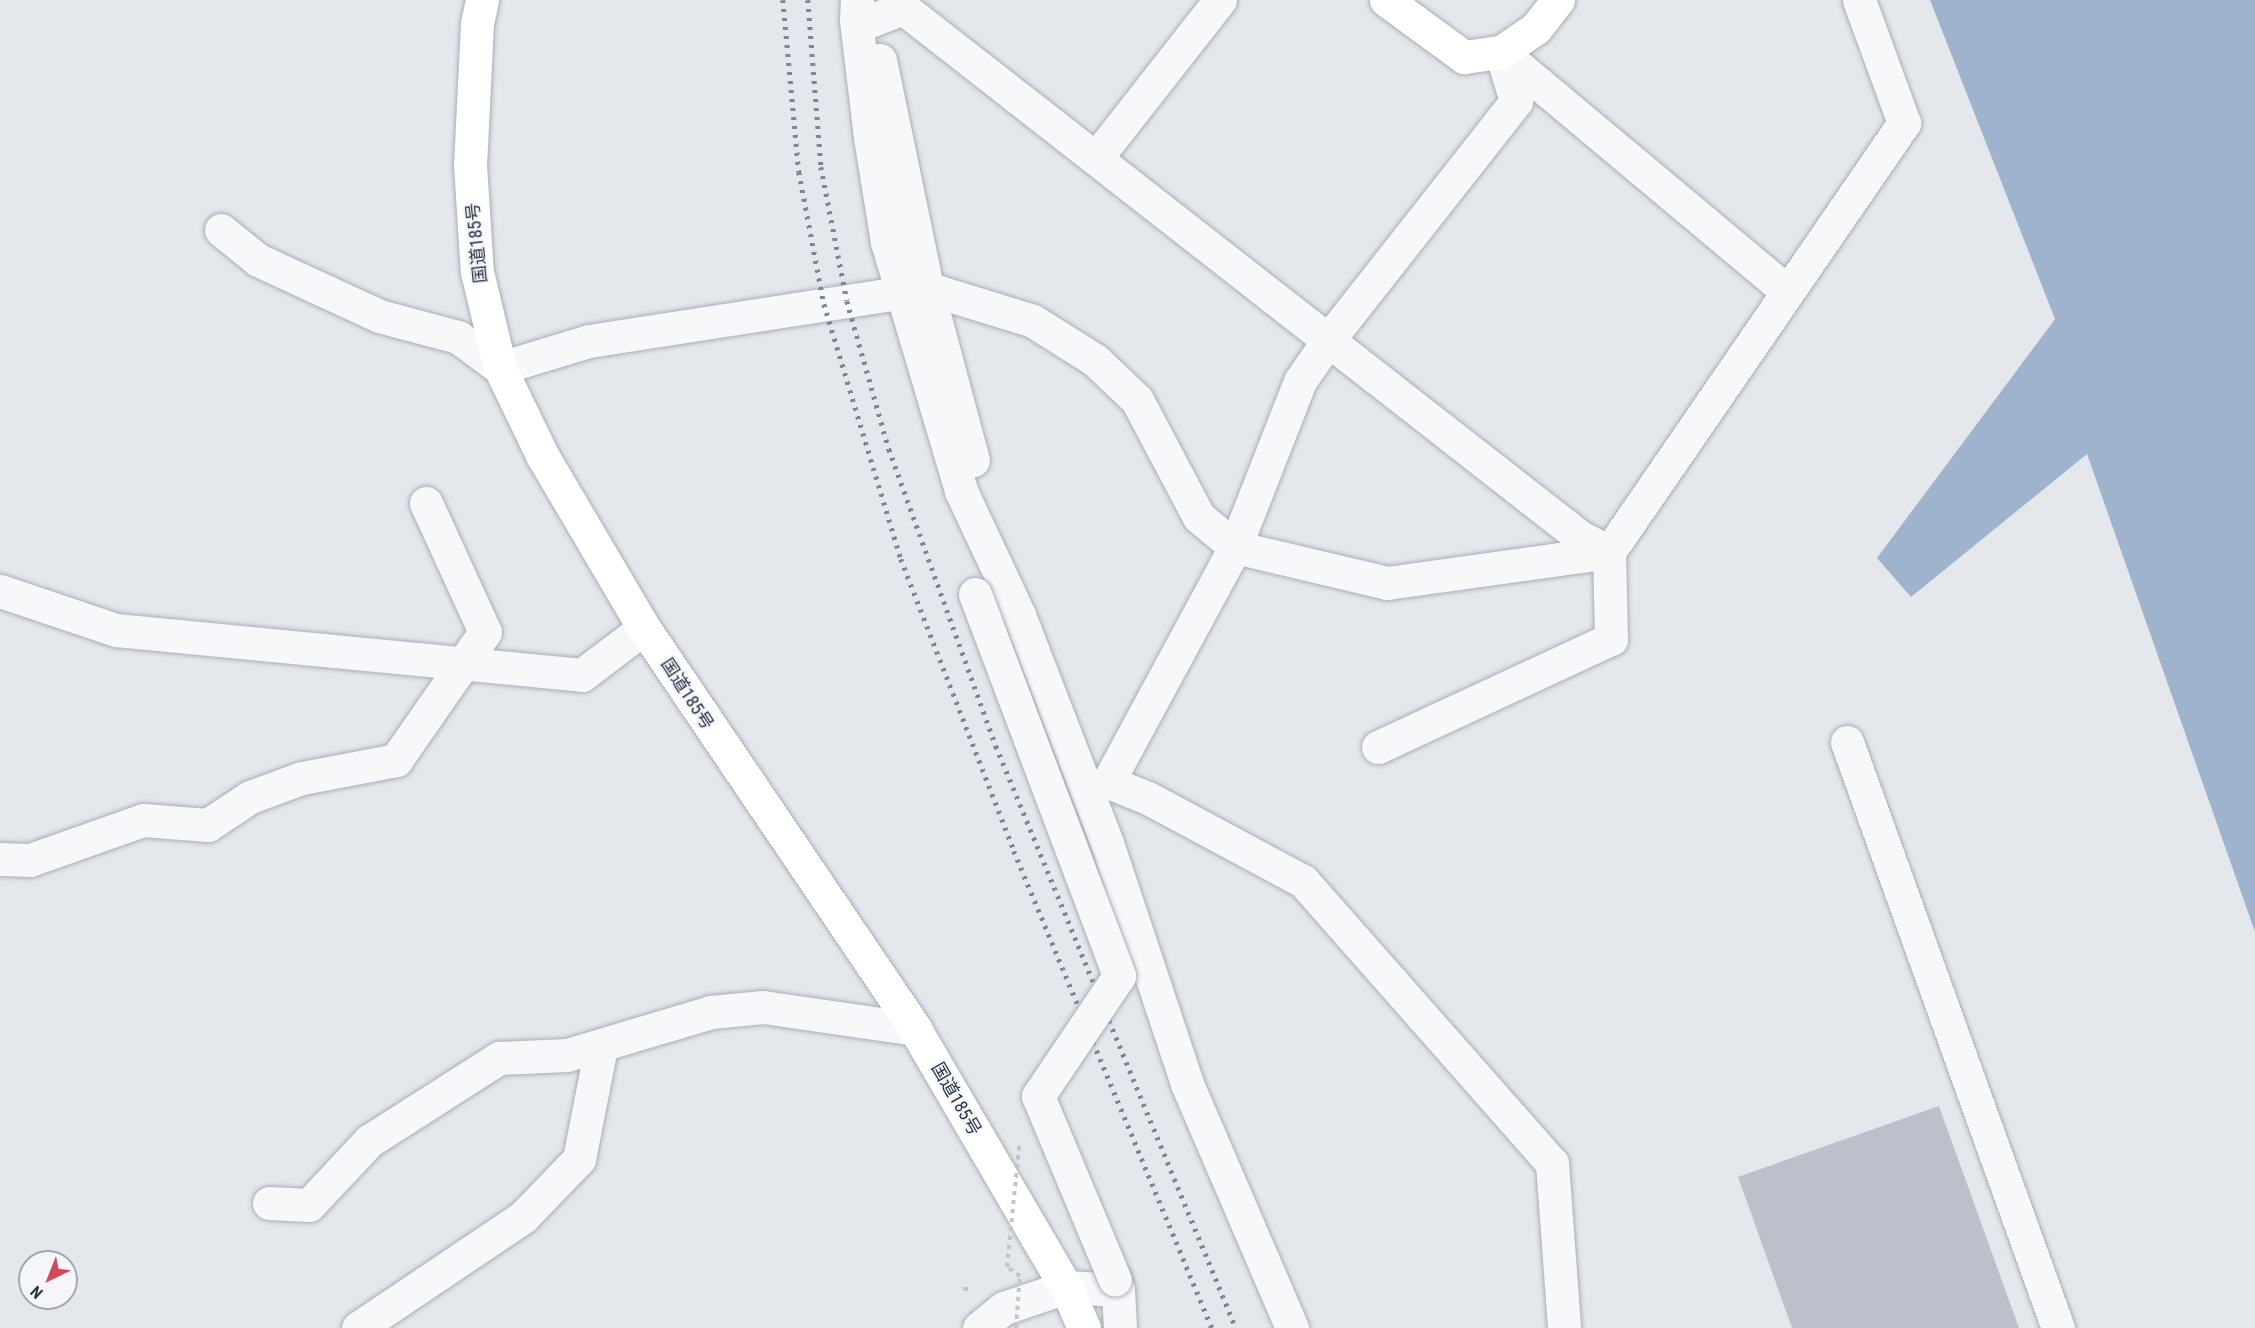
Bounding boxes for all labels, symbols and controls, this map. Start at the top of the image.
street label: 国道185号 [462,202,492,284]
street label: 国道185号 [656,654,718,734]
street label: 国道185号 [926,1059,986,1139]
north arrow [18,1250,78,1310]
text: N [27,1282,47,1302]

